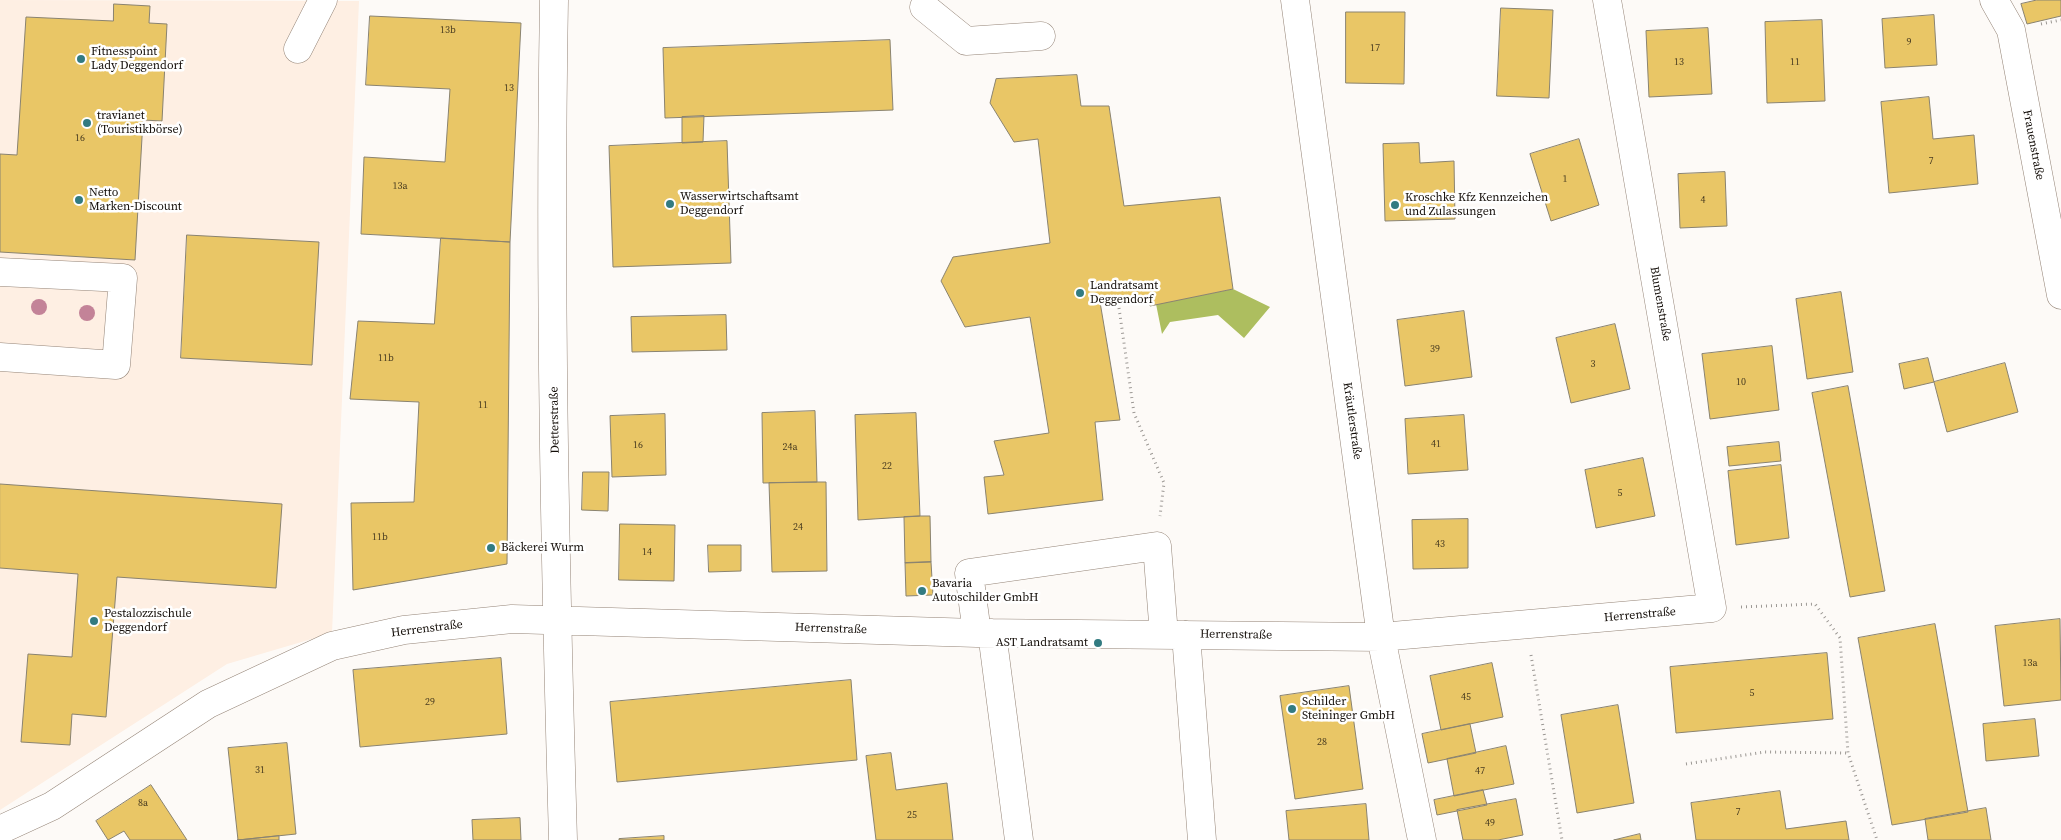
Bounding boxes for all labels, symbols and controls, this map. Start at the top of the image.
house number: 13b [440,24,456,36]
house number: 9 [1907,36,1911,48]
house number: 17 [1370,42,1380,54]
place label: Fitnesspoint Lady Deggendorf [91,45,183,73]
marker: Fitnesspoint Lady Deggendorf [75,53,87,65]
house number: 13 [1674,56,1684,68]
house number: 11 [1790,56,1800,68]
house number: 13 [504,82,514,94]
place label: travianet (Touristikbörse) [97,109,183,137]
street label: Frauenstraße [2019,109,2047,181]
marker: travianet (Touristikbörse) [81,117,93,129]
house number: 16 [75,132,85,144]
house number: 7 [1929,155,1933,167]
house number: 1 [1563,173,1567,185]
house number: 13a [392,180,408,192]
place label: Netto Marken-Discount [89,186,182,214]
place label: Wasserwirtschaftsamt Deggendorf [680,190,798,218]
place label: Kroschke Kfz Kennzeichen und Zulassungen [1405,191,1548,219]
marker: Netto Marken-Discount [73,194,85,206]
house number: 4 [1701,194,1705,206]
marker: Wasserwirtschaftsamt Deggendorf [664,198,676,210]
marker: Kroschke Kfz Kennzeichen und Zulassungen [1389,199,1401,211]
street label: Blumenstraße [1646,266,1674,342]
place label: Landratsamt Deggendorf [1090,279,1158,307]
marker: Landratsamt Deggendorf [1074,287,1086,299]
house number: 39 [1430,343,1440,355]
house number: 11b [378,352,394,364]
house number: 3 [1591,358,1595,370]
house number: 10 [1736,376,1746,388]
street label: Kräutlerstraße [1339,381,1365,461]
street label: Detterstraße [547,386,563,454]
house number: 11 [478,399,488,411]
house number: 41 [1431,438,1441,450]
house number: 16 [633,439,643,451]
house number: 24a [782,441,798,453]
house number: 22 [882,460,892,472]
house number: 5 [1618,487,1622,499]
house number: 24 [793,521,803,533]
house number: 11b [372,531,388,543]
house number: 43 [1435,538,1445,550]
place label: Bäckerei Wurm [501,541,584,555]
marker: Bäckerei Wurm [485,542,497,554]
house number: 14 [642,546,652,558]
place label: Bavaria Autoschilder GmbH [932,577,1038,605]
marker: Bavaria Autoschilder GmbH [916,585,928,597]
street label: Herrenstraße [1603,605,1677,625]
place label: Pestalozzischule Deggendorf [104,607,192,635]
marker: Pestalozzischule Deggendorf [88,615,100,627]
street label: Herrenstraße [390,617,464,641]
street label: Herrenstraße [795,621,867,637]
street label: Herrenstraße [1200,627,1272,643]
place label: AST Landratsamt [996,636,1088,650]
marker: AST Landratsamt [1092,637,1104,649]
house number: 13a [2022,657,2038,669]
house number: 5 [1750,687,1754,699]
house number: 45 [1461,691,1471,703]
place label: Schilder Steininger GmbH [1302,695,1395,723]
house number: 29 [425,696,435,708]
marker: Schilder Steininger GmbH [1286,703,1298,715]
house number: 28 [1317,736,1327,748]
house number: 31 [255,764,265,776]
house number: 47 [1475,765,1485,777]
house number: 8a [138,797,148,809]
house number: 7 [1736,806,1740,818]
house number: 25 [907,809,917,821]
house number: 49 [1485,817,1495,829]

